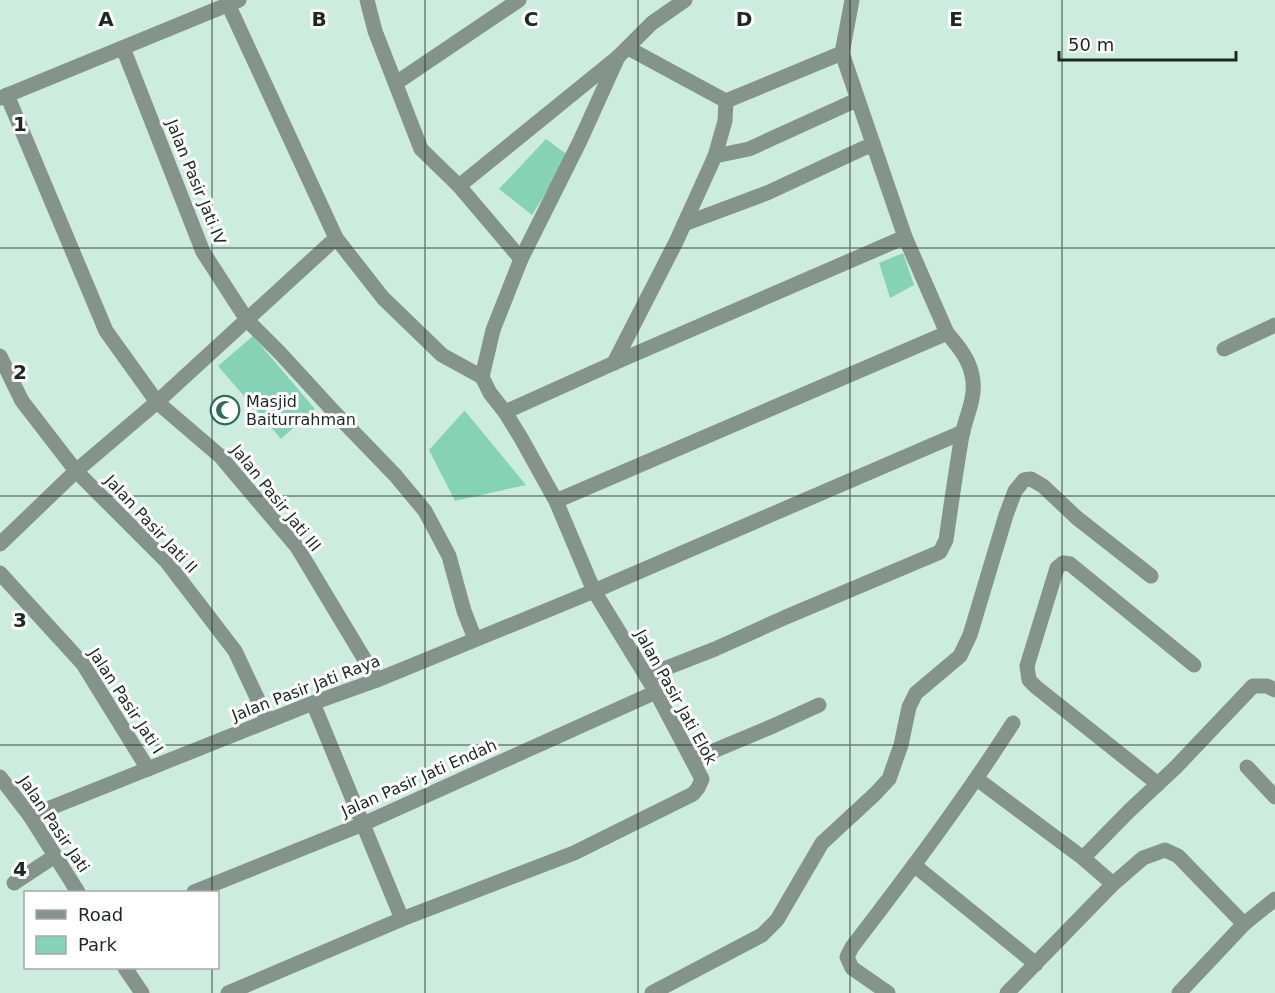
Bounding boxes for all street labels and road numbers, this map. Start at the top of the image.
street label: Jalan Pasir Jati IV [162,116,230,247]
street label: Jalan Pasir Jati III [227,440,325,555]
street label: Jalan Pasir Jati II [100,470,201,577]
street label: Jalan Pasir Jati Elok [631,625,721,768]
street label: Jalan Pasir Jati I [84,644,167,757]
street label: Jalan Pasir Jati Raya [228,651,383,725]
street label: Jalan Pasir Jati Endah [338,735,500,821]
street label: Jalan Pasir Jati [14,771,93,876]

